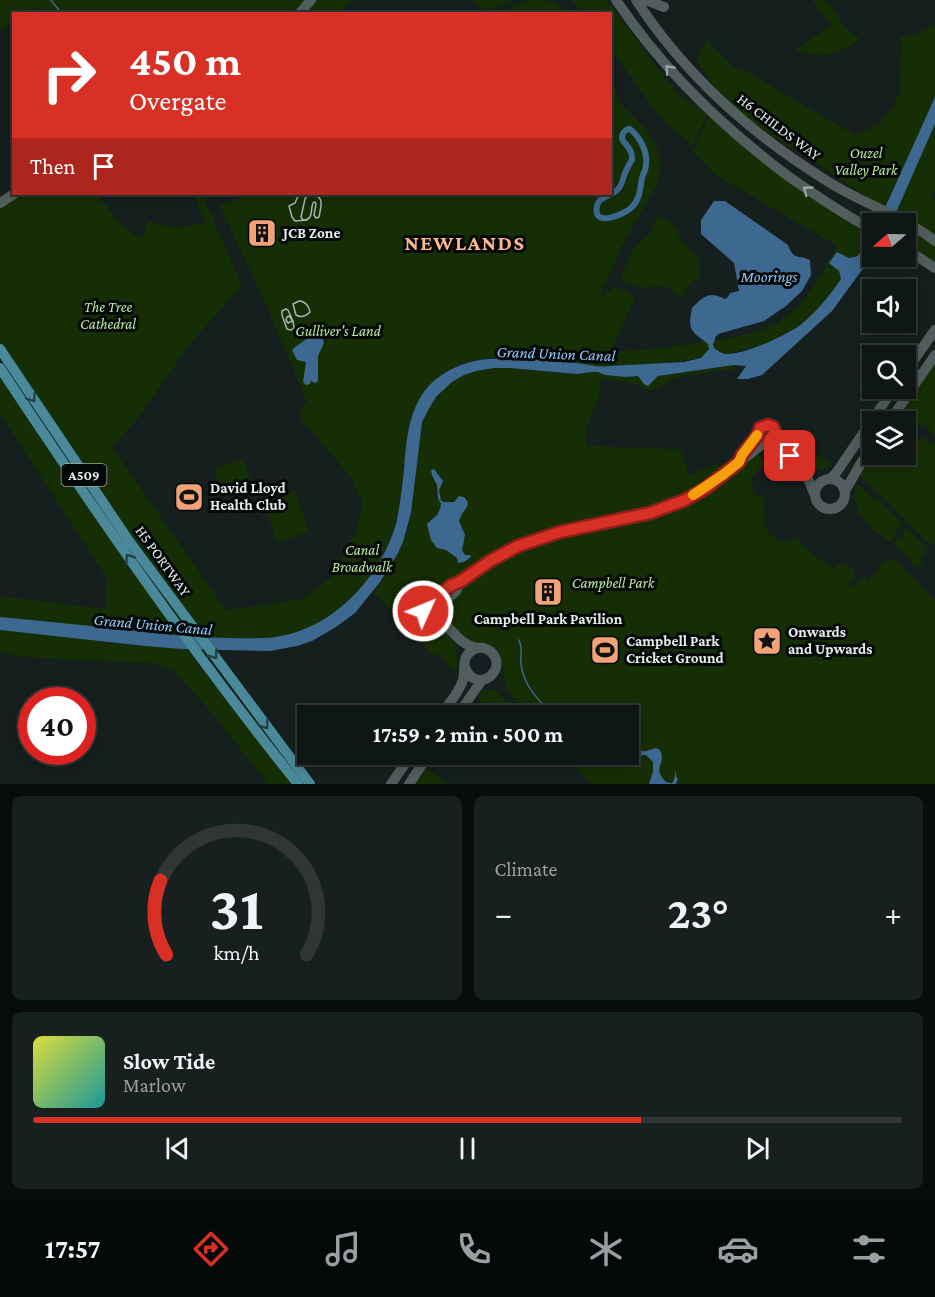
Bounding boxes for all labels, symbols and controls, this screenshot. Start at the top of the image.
icon: right [30,36,108,114]
text: 450 m [129,37,241,84]
one-way arrow [665,65,676,76]
text: Overgate [129,86,226,116]
street label: H6 CHILDS WAY [734,91,824,163]
park label: Ouzel Valley Park [835,145,899,179]
icon: arrive [87,150,120,183]
text: Then [30,154,75,179]
one-way arrow [803,186,814,197]
north arrow [862,213,916,267]
map controls [862,213,916,465]
building icon: JCB Zone [246,217,278,249]
place label: JCB Zone [281,225,340,241]
district label: NEWLANDS [405,231,526,255]
water label: Moorings [740,268,798,286]
button: sound [862,279,916,333]
park label: The Tree Cathedral [80,299,136,332]
park label: Gulliver's Land [295,323,382,339]
water label: Grand Union Canal [496,343,617,364]
button: search [862,345,916,399]
one-way arrow [25,391,36,402]
button: layers [862,411,916,465]
pin [764,430,815,481]
icon: arrive [773,439,806,472]
road number: A509 [62,464,106,486]
place label: David Lloyd Health Club [210,480,287,513]
sports icon: David Lloyd Health Club [173,481,205,513]
street label: H5 PORTWAY [132,523,194,599]
park label: Canal Broadwalk [332,542,394,575]
one-way arrow [125,554,136,565]
park label: Campbell Park [572,575,656,592]
building icon: Campbell Park Pavilion [532,576,564,608]
position arrow [391,579,455,643]
water label: Grand Union Canal [93,611,214,638]
place label: Campbell Park Pavilion [474,611,623,627]
place label: Onwards and Upwards [788,624,872,657]
place icon: Onwards and Upwards [751,625,783,657]
place label: Campbell Park Cricket Ground [626,633,725,666]
sports icon: Campbell Park Cricket Ground [589,634,621,666]
one-way arrow [206,649,217,660]
speed limit sign: 40 [18,687,96,765]
one-way arrow [258,718,269,729]
text: 17:59 · 2 min · 500 m [373,722,563,747]
text: Climate [495,858,557,880]
text: 31 [210,873,264,942]
text: 23° [667,888,729,938]
text: − [495,895,512,932]
text: + [885,895,902,932]
text: km/h [214,941,260,965]
text: Slow Tide [123,1049,215,1074]
text: Marlow [123,1074,186,1096]
icon: previous [161,1132,194,1165]
icon: pause [451,1132,484,1165]
icon: next [741,1132,774,1165]
icon: directions [190,1228,232,1270]
icon: music [322,1228,364,1270]
icon: phone [453,1228,495,1270]
icon: climate [585,1228,627,1270]
icon: car [717,1228,759,1270]
icon: filters [848,1228,890,1270]
text: 17:57 [45,1234,101,1264]

